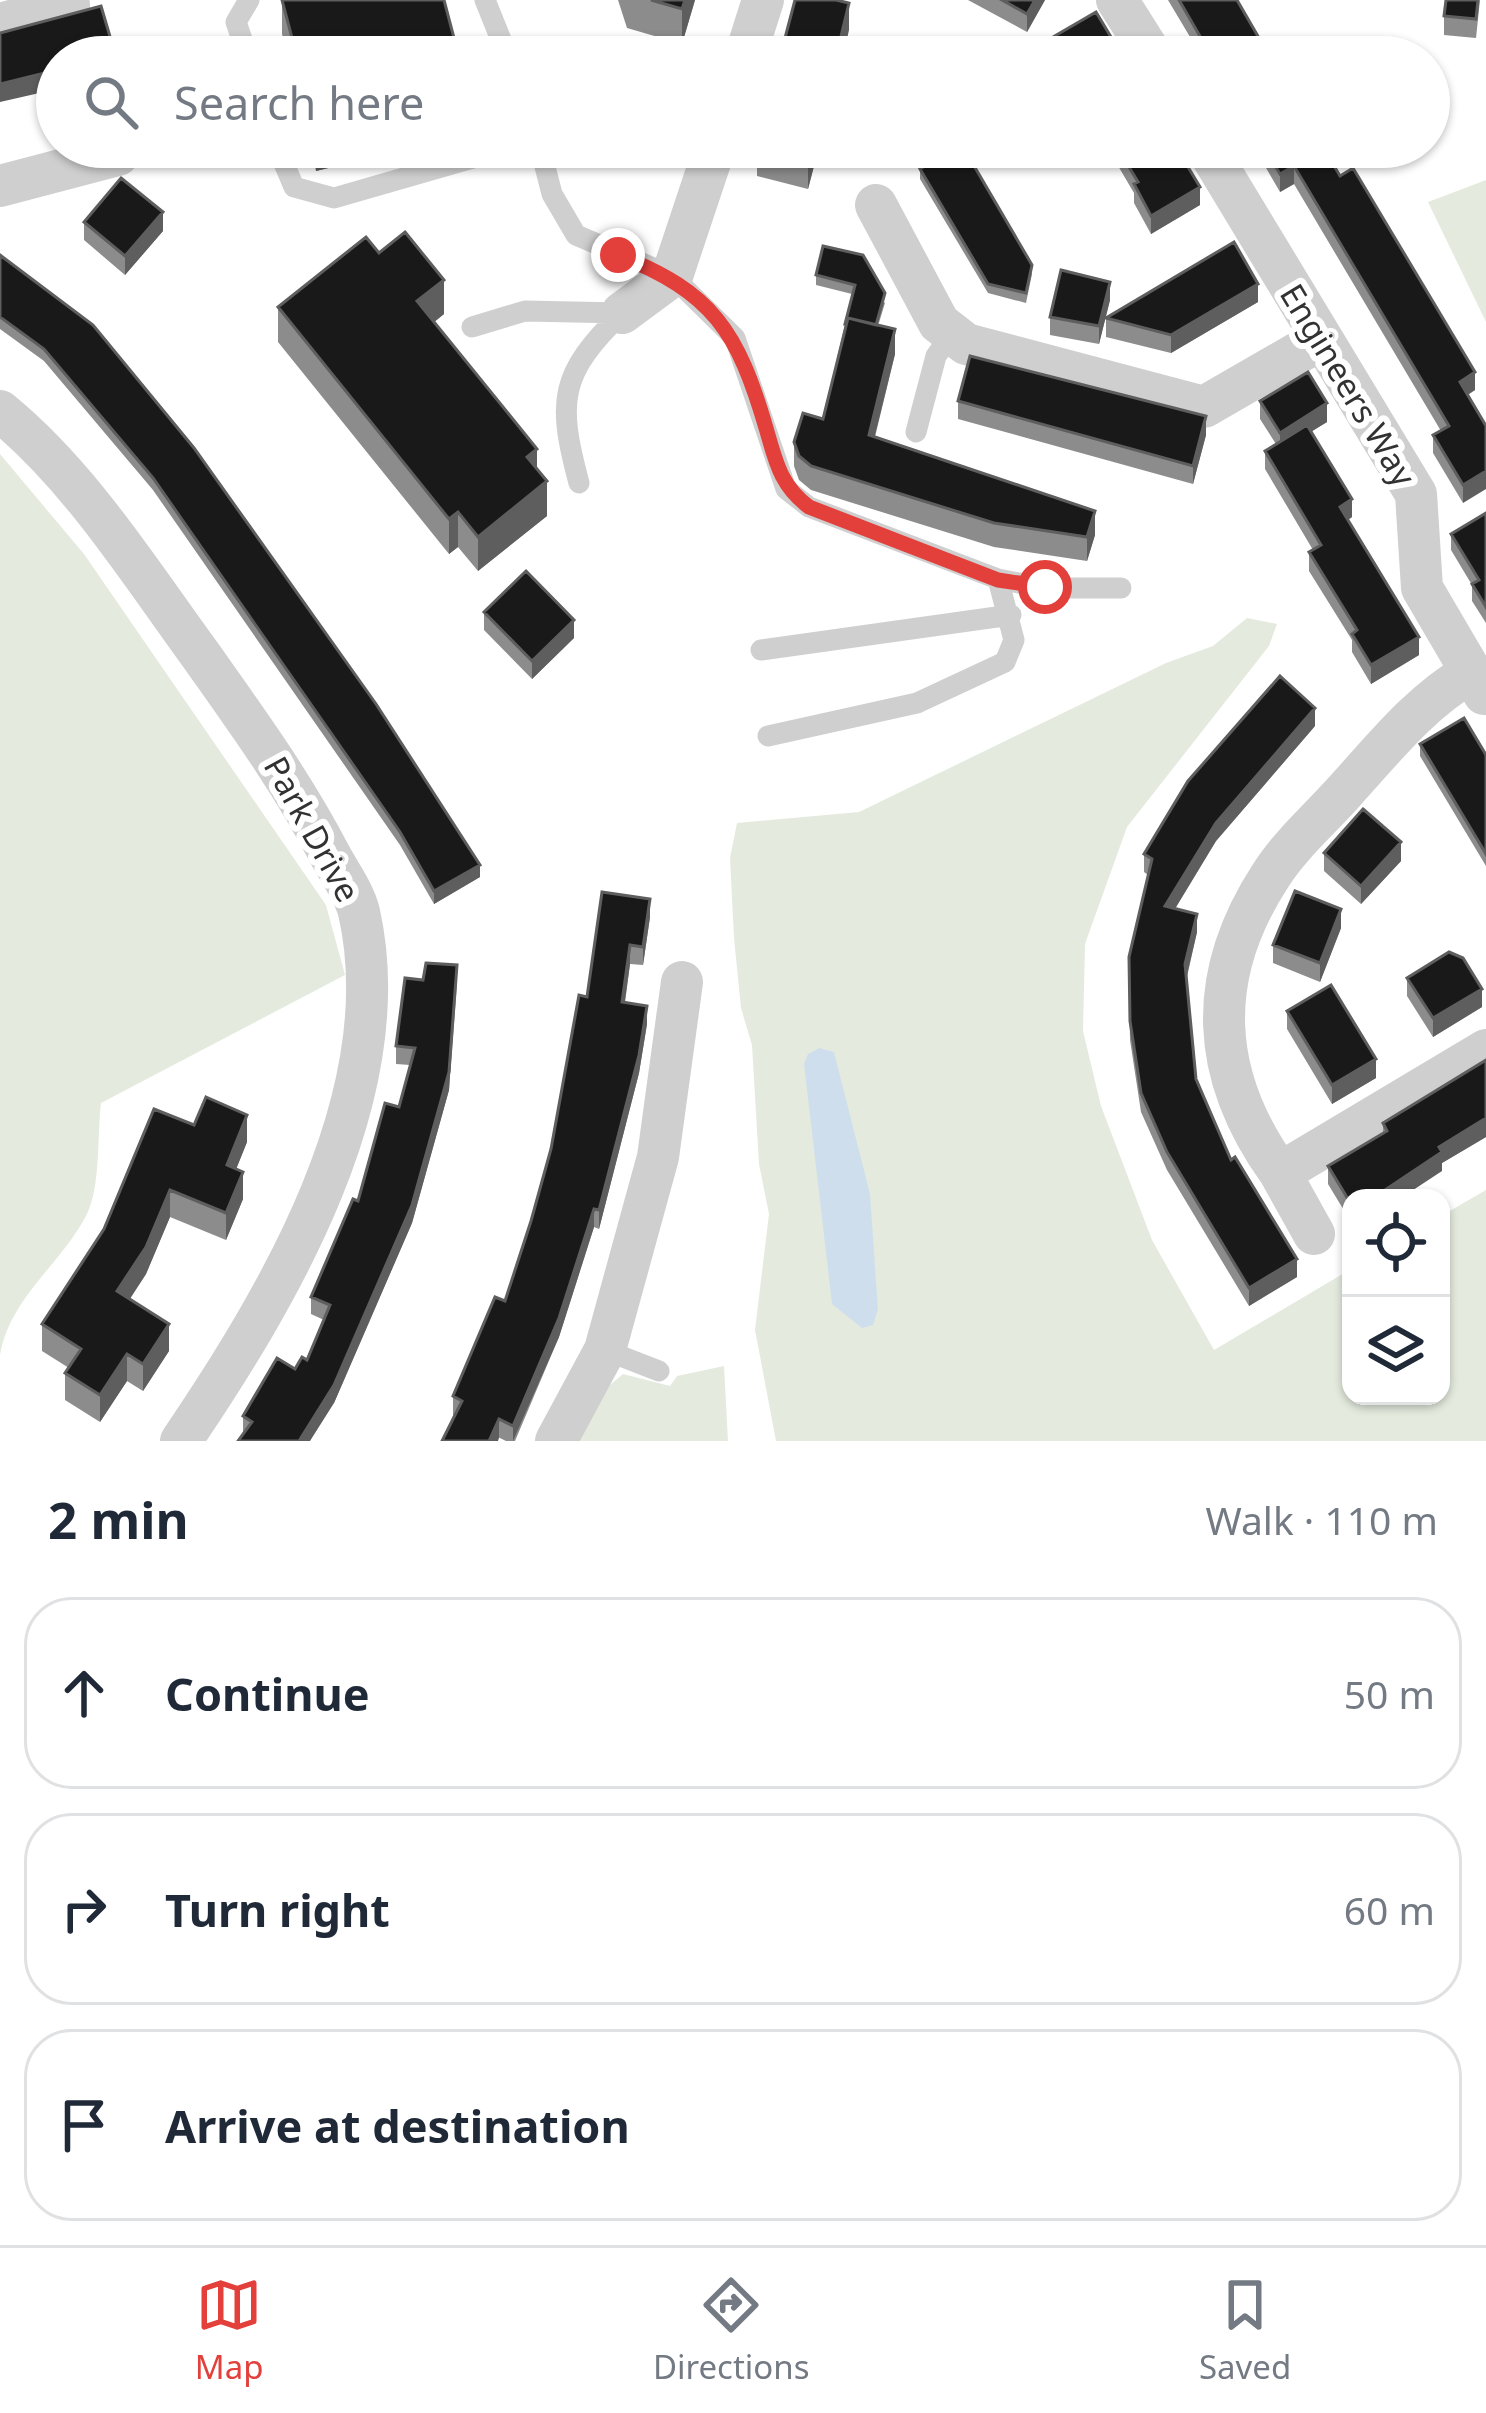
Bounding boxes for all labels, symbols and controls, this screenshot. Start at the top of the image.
search box [36,36,1450,168]
icon: search [78,69,144,135]
text: Search here [174,72,424,133]
route end [591,228,645,282]
street label: Engineers Way [1270,275,1427,494]
route start [1018,560,1072,614]
street label: Park Drive [254,748,371,910]
map controls [1342,1189,1450,1405]
button: locate [1342,1189,1450,1297]
button: layers [1342,1297,1450,1405]
text: 2 min [48,1484,189,1554]
text: Walk · 110 m [1205,1493,1438,1546]
icon: ahead [51,1660,117,1726]
text: Continue [165,1663,370,1724]
text: 50 m [1344,1667,1435,1720]
icon: right [51,1876,117,1942]
text: Turn right [165,1879,390,1940]
text: 60 m [1344,1883,1435,1936]
icon: arrive [51,2092,117,2158]
text: Arrive at destination [165,2095,630,2156]
tab: Map [195,2272,263,2389]
tab: Directions [653,2272,810,2389]
tab: Saved [1199,2272,1291,2389]

